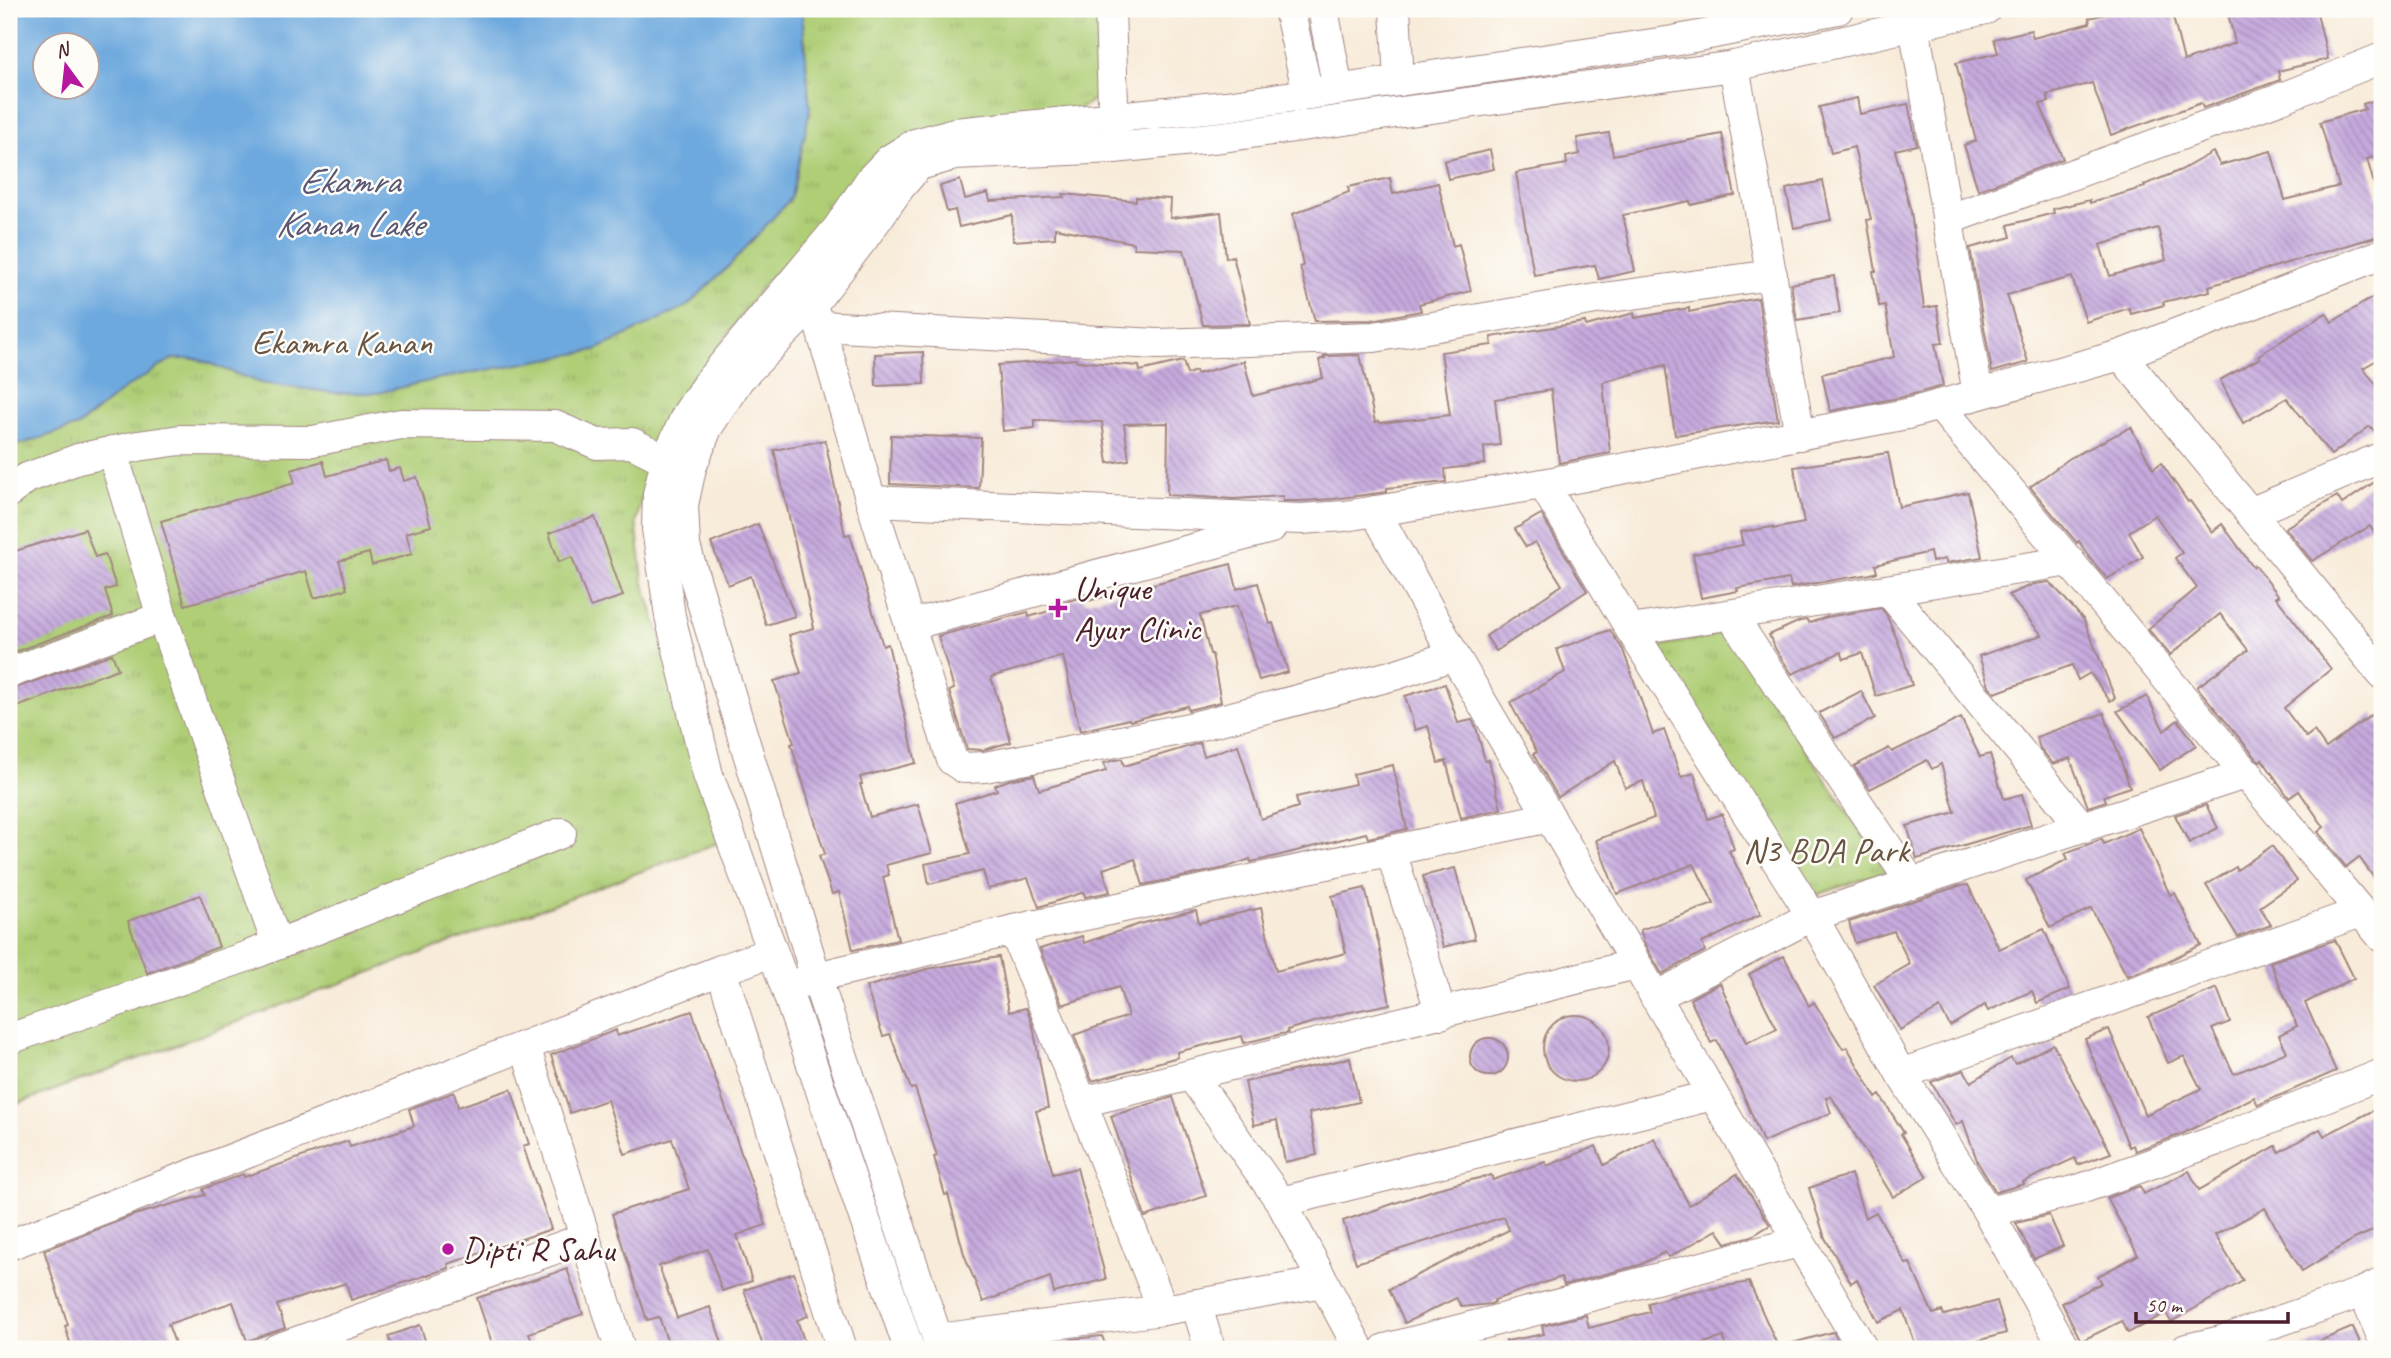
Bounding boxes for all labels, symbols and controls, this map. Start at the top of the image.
north arrow [32,32,102,102]
text: N [53,37,74,64]
water label: Ekamra Kanan Lake [276,157,428,247]
park label: Ekamra Kanan [252,320,432,365]
place label: Unique Ayur Clinic [1074,566,1202,651]
marker: Unique Ayur Clinic [1048,598,1068,618]
park label: N3 BDA Park [1743,828,1911,873]
place label: Dipti R Sahu [462,1227,617,1272]
marker: Dipti R Sahu [440,1241,456,1257]
scale bar [2136,1281,2288,1325]
text: 50 m [2146,1292,2184,1318]

